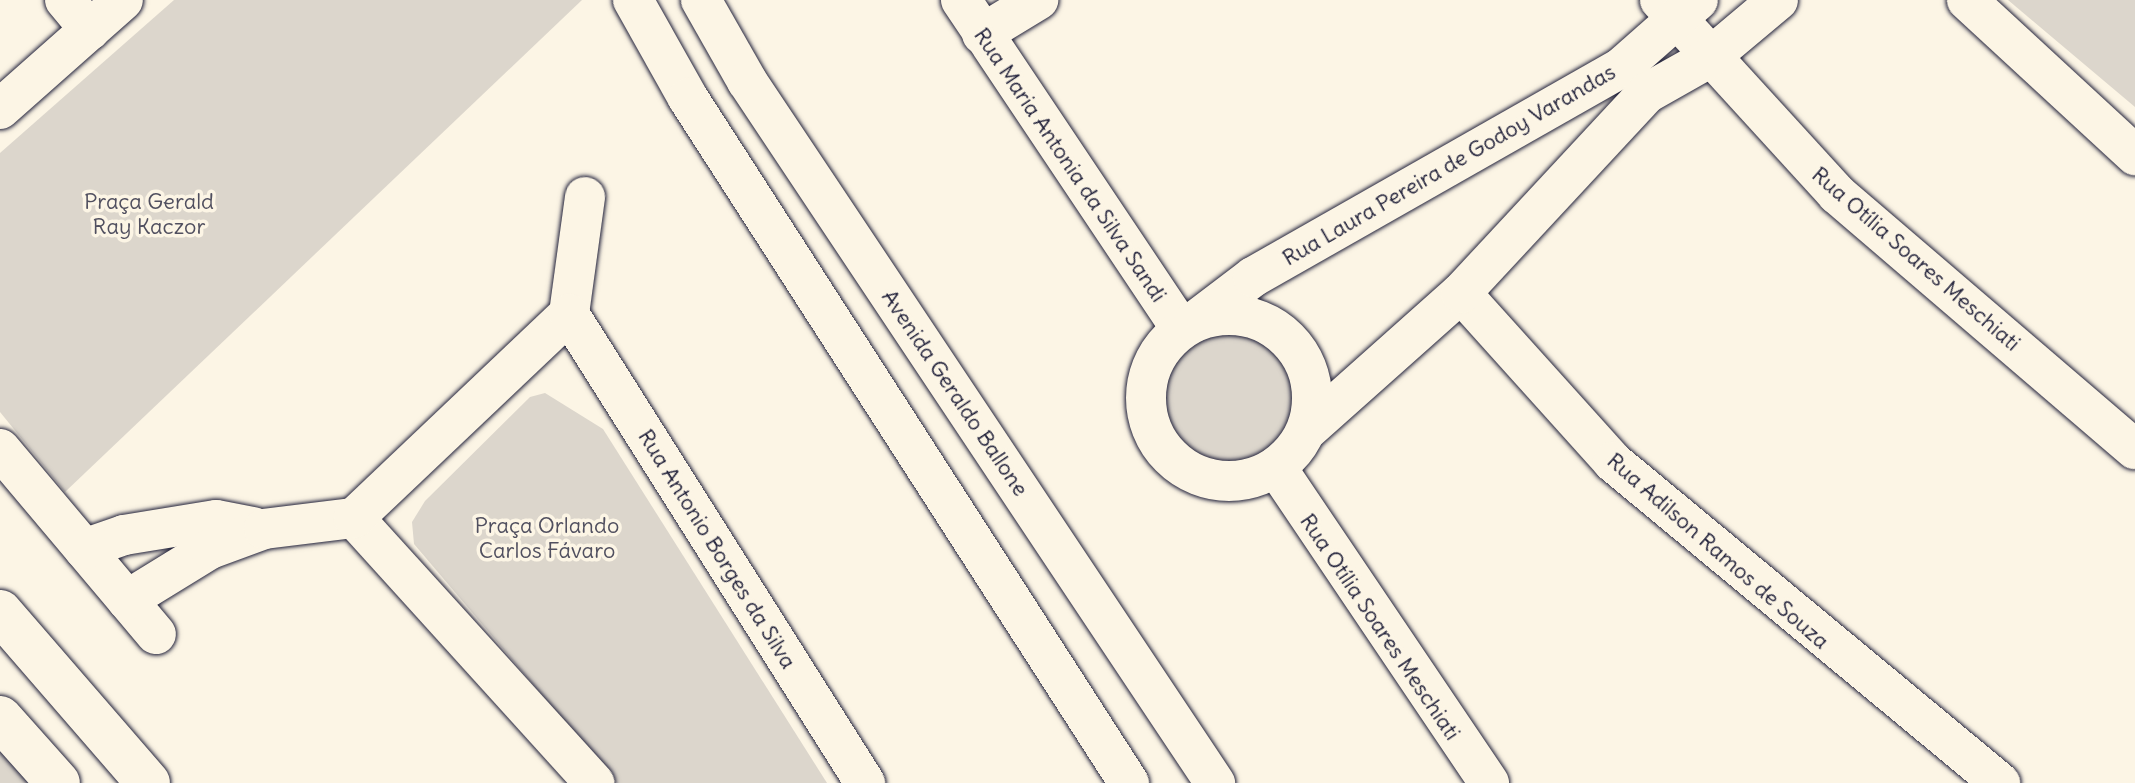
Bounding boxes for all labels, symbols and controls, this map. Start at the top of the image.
street label: Rua Maria Antonia da Silva Sandi [968,23,1172,307]
street label: Rua Laura Pereira de Godoy Varandas [1278,59,1620,271]
street label: Rua Otília Soares Meschiati [1806,161,2026,357]
park label: Praça Gerald Ray Kaczor [84,188,214,240]
street label: Avenida Geraldo Ballone [876,285,1034,501]
street label: Rua Antonio Borges da Silva [632,425,802,673]
street label: Rua Adilson Ramos de Souza [1602,447,1834,655]
street label: Rua Otília Soares Meschiati [1294,509,1466,745]
park label: Praça Orlando Carlos Fávaro [475,512,619,564]

